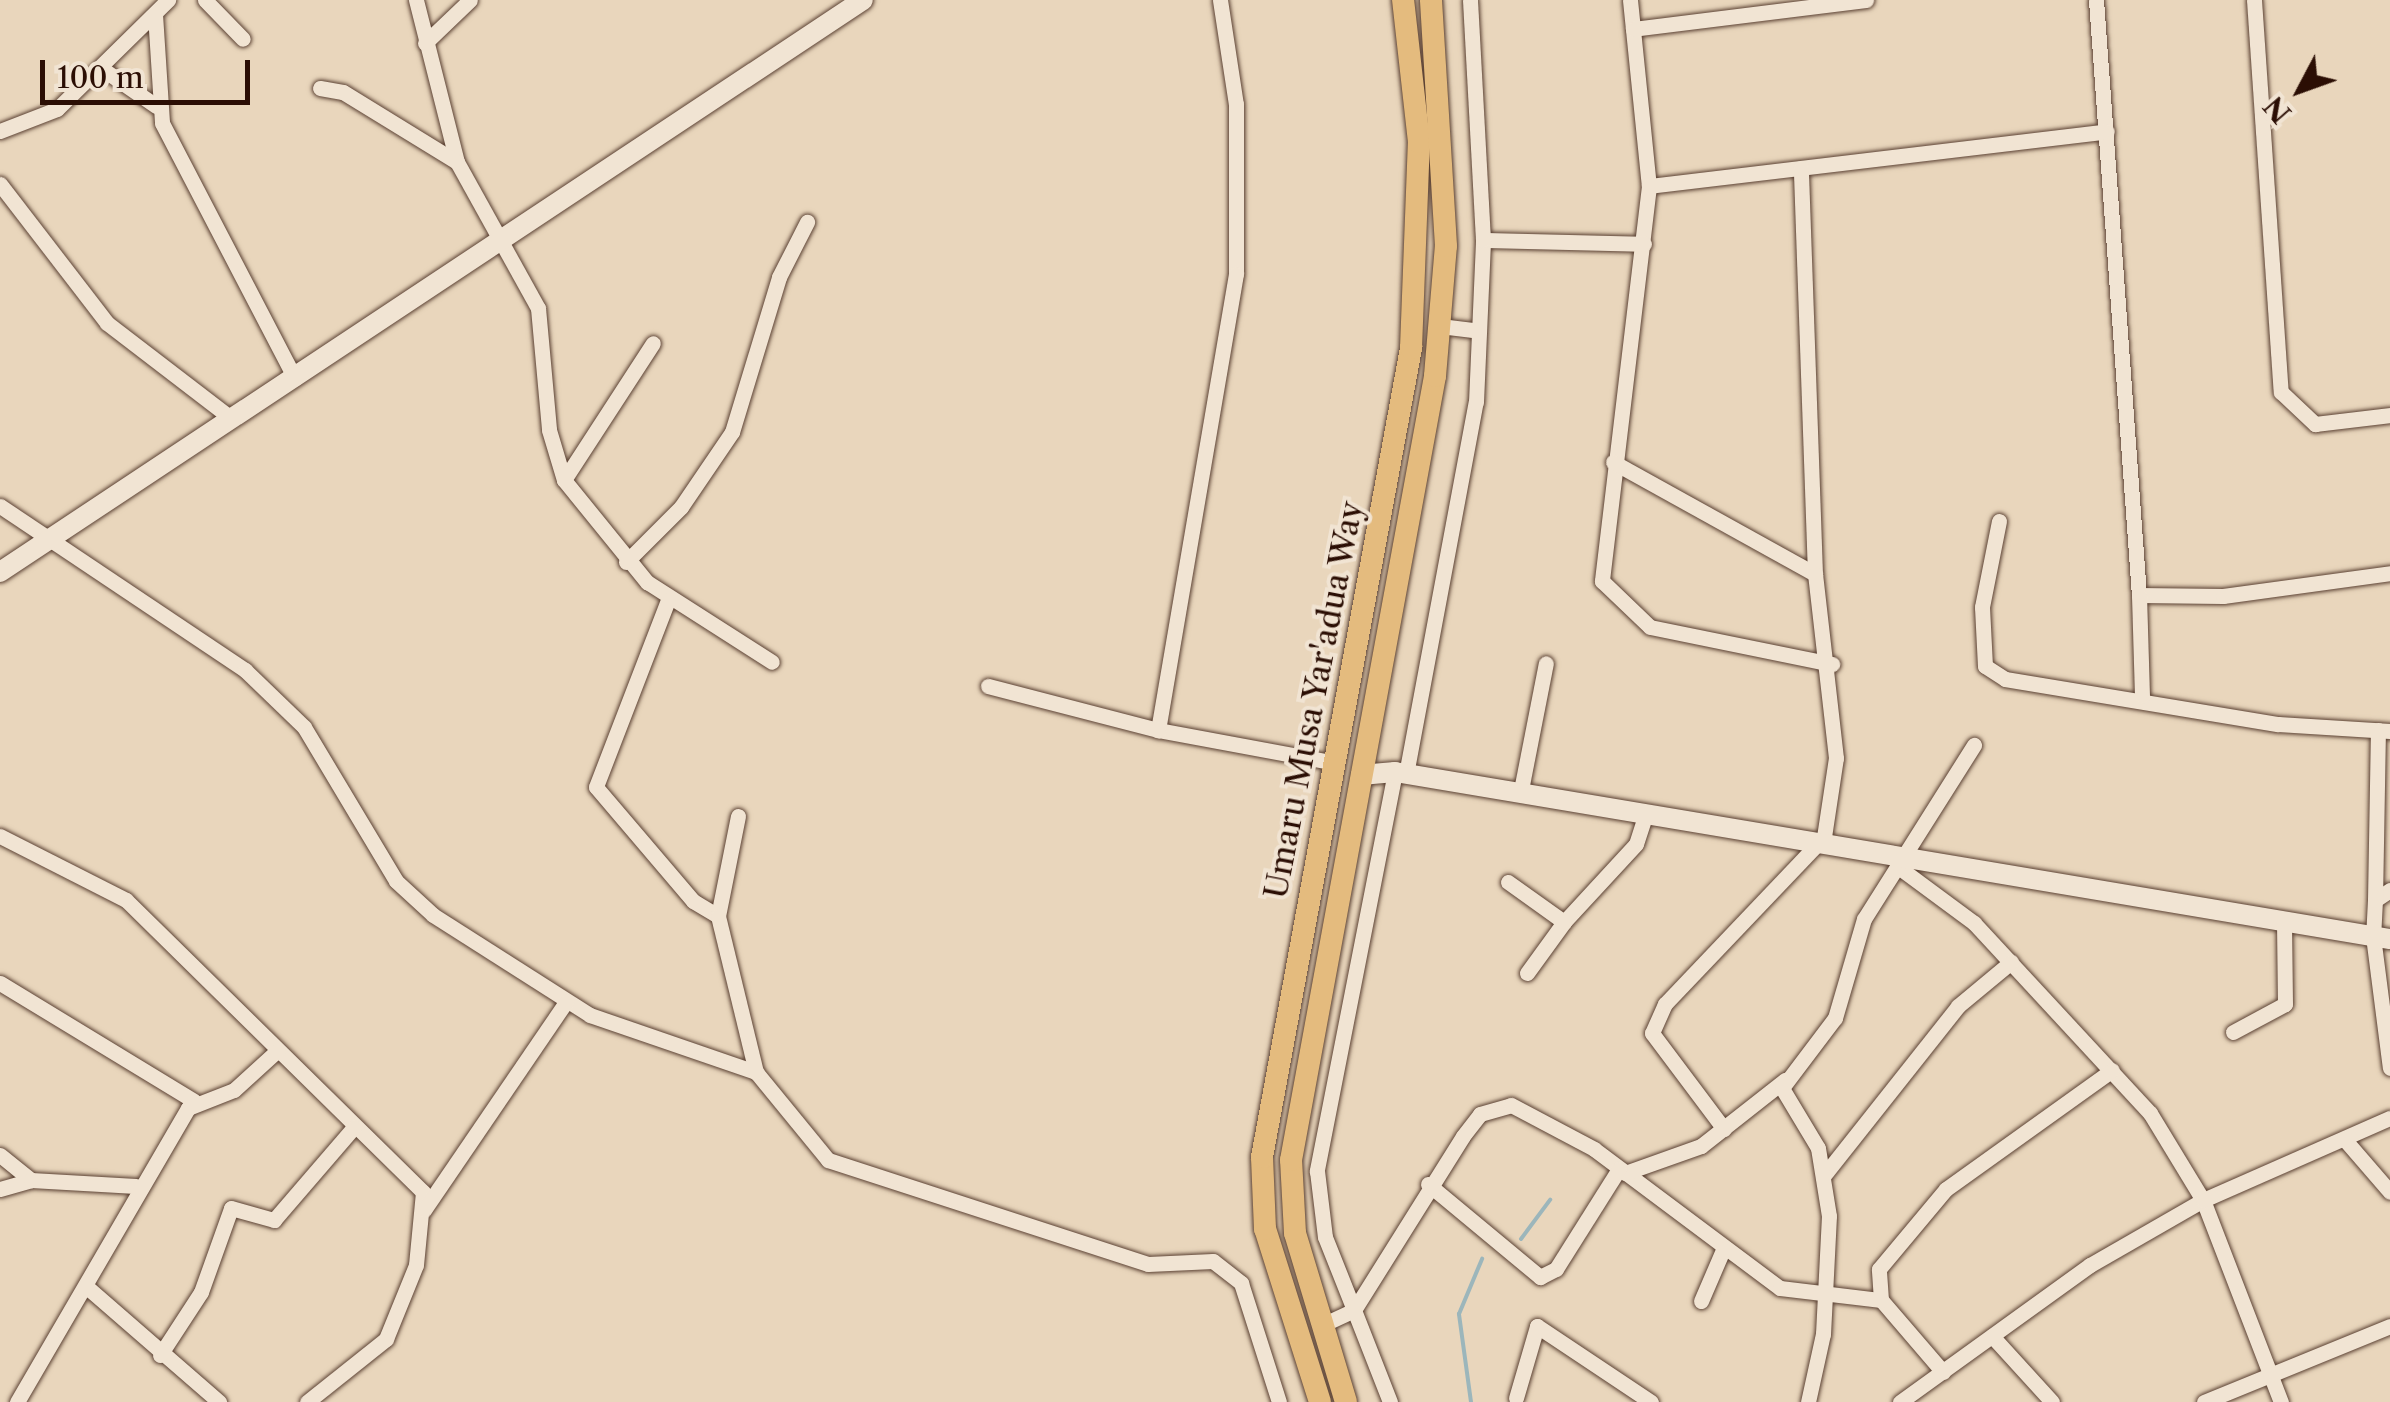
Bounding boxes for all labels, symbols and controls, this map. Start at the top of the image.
scale bar [45,40,255,102]
north arrow [2250,40,2350,140]
text: 100 m [57,59,144,96]
text: N [2257,89,2298,130]
street label: Umaru Musa Yar'adua Way [1256,497,1372,903]

